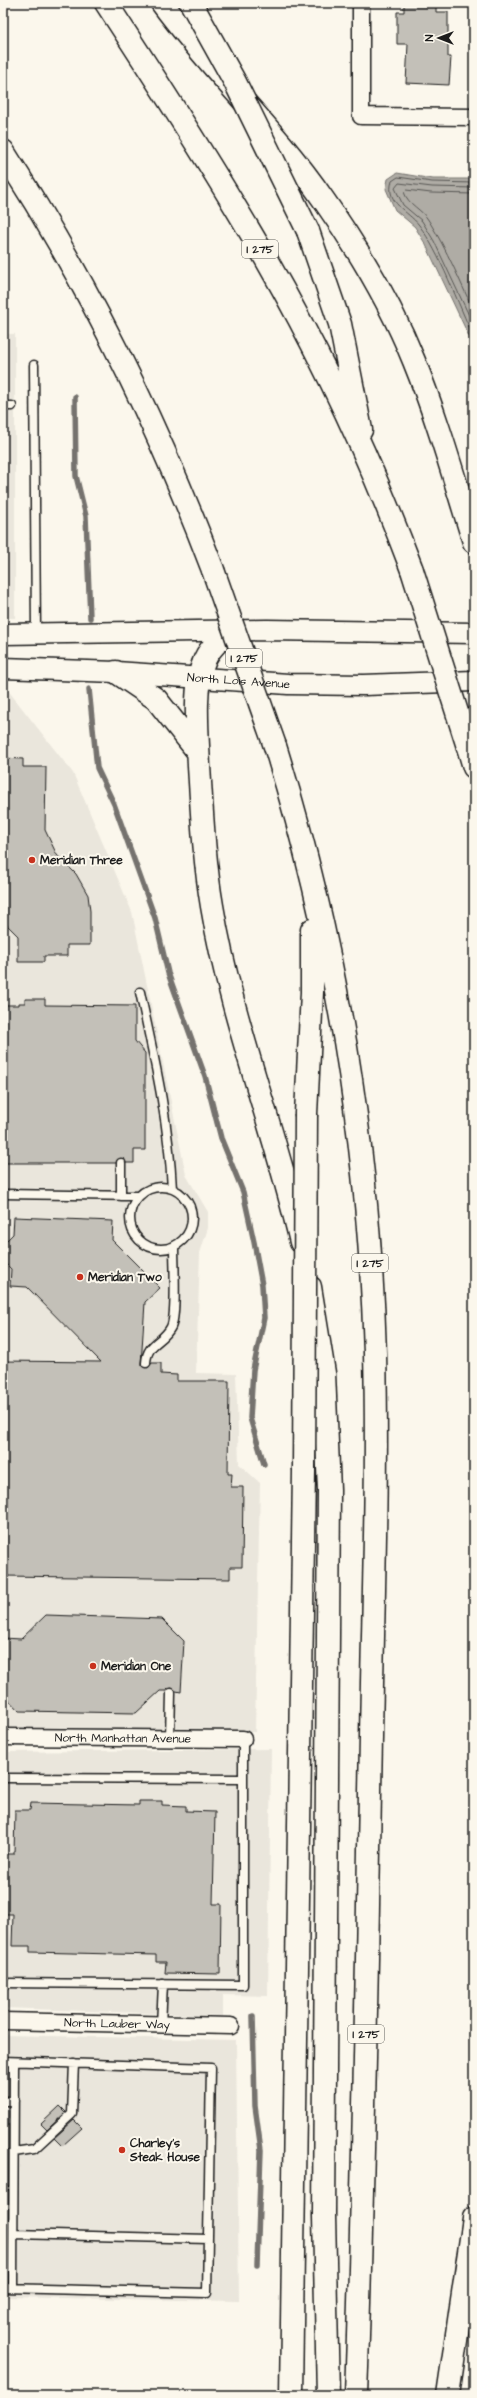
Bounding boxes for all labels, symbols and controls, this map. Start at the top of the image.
north arrow [419,18,459,58]
text: N [422,34,437,41]
road number: I 275 [242,240,278,258]
road number: I 275 [226,649,262,667]
street label: North Lois Avenue [187,668,291,693]
place label: Meridian Three [40,852,123,869]
marker: Meridian Three [27,855,37,865]
road number: I 275 [352,1254,388,1272]
place label: Meridian Two [88,1269,162,1286]
marker: Meridian Two [75,1272,85,1282]
place label: Meridian One [101,1658,172,1675]
marker: Meridian One [88,1661,98,1671]
street label: North Manhattan Avenue [55,1729,192,1747]
street label: North Lauber Way [64,2014,170,2034]
road number: I 275 [348,2025,384,2043]
place label: Charley's Steak House [129,2135,200,2166]
marker: Charley's Steak House [117,2145,127,2155]

